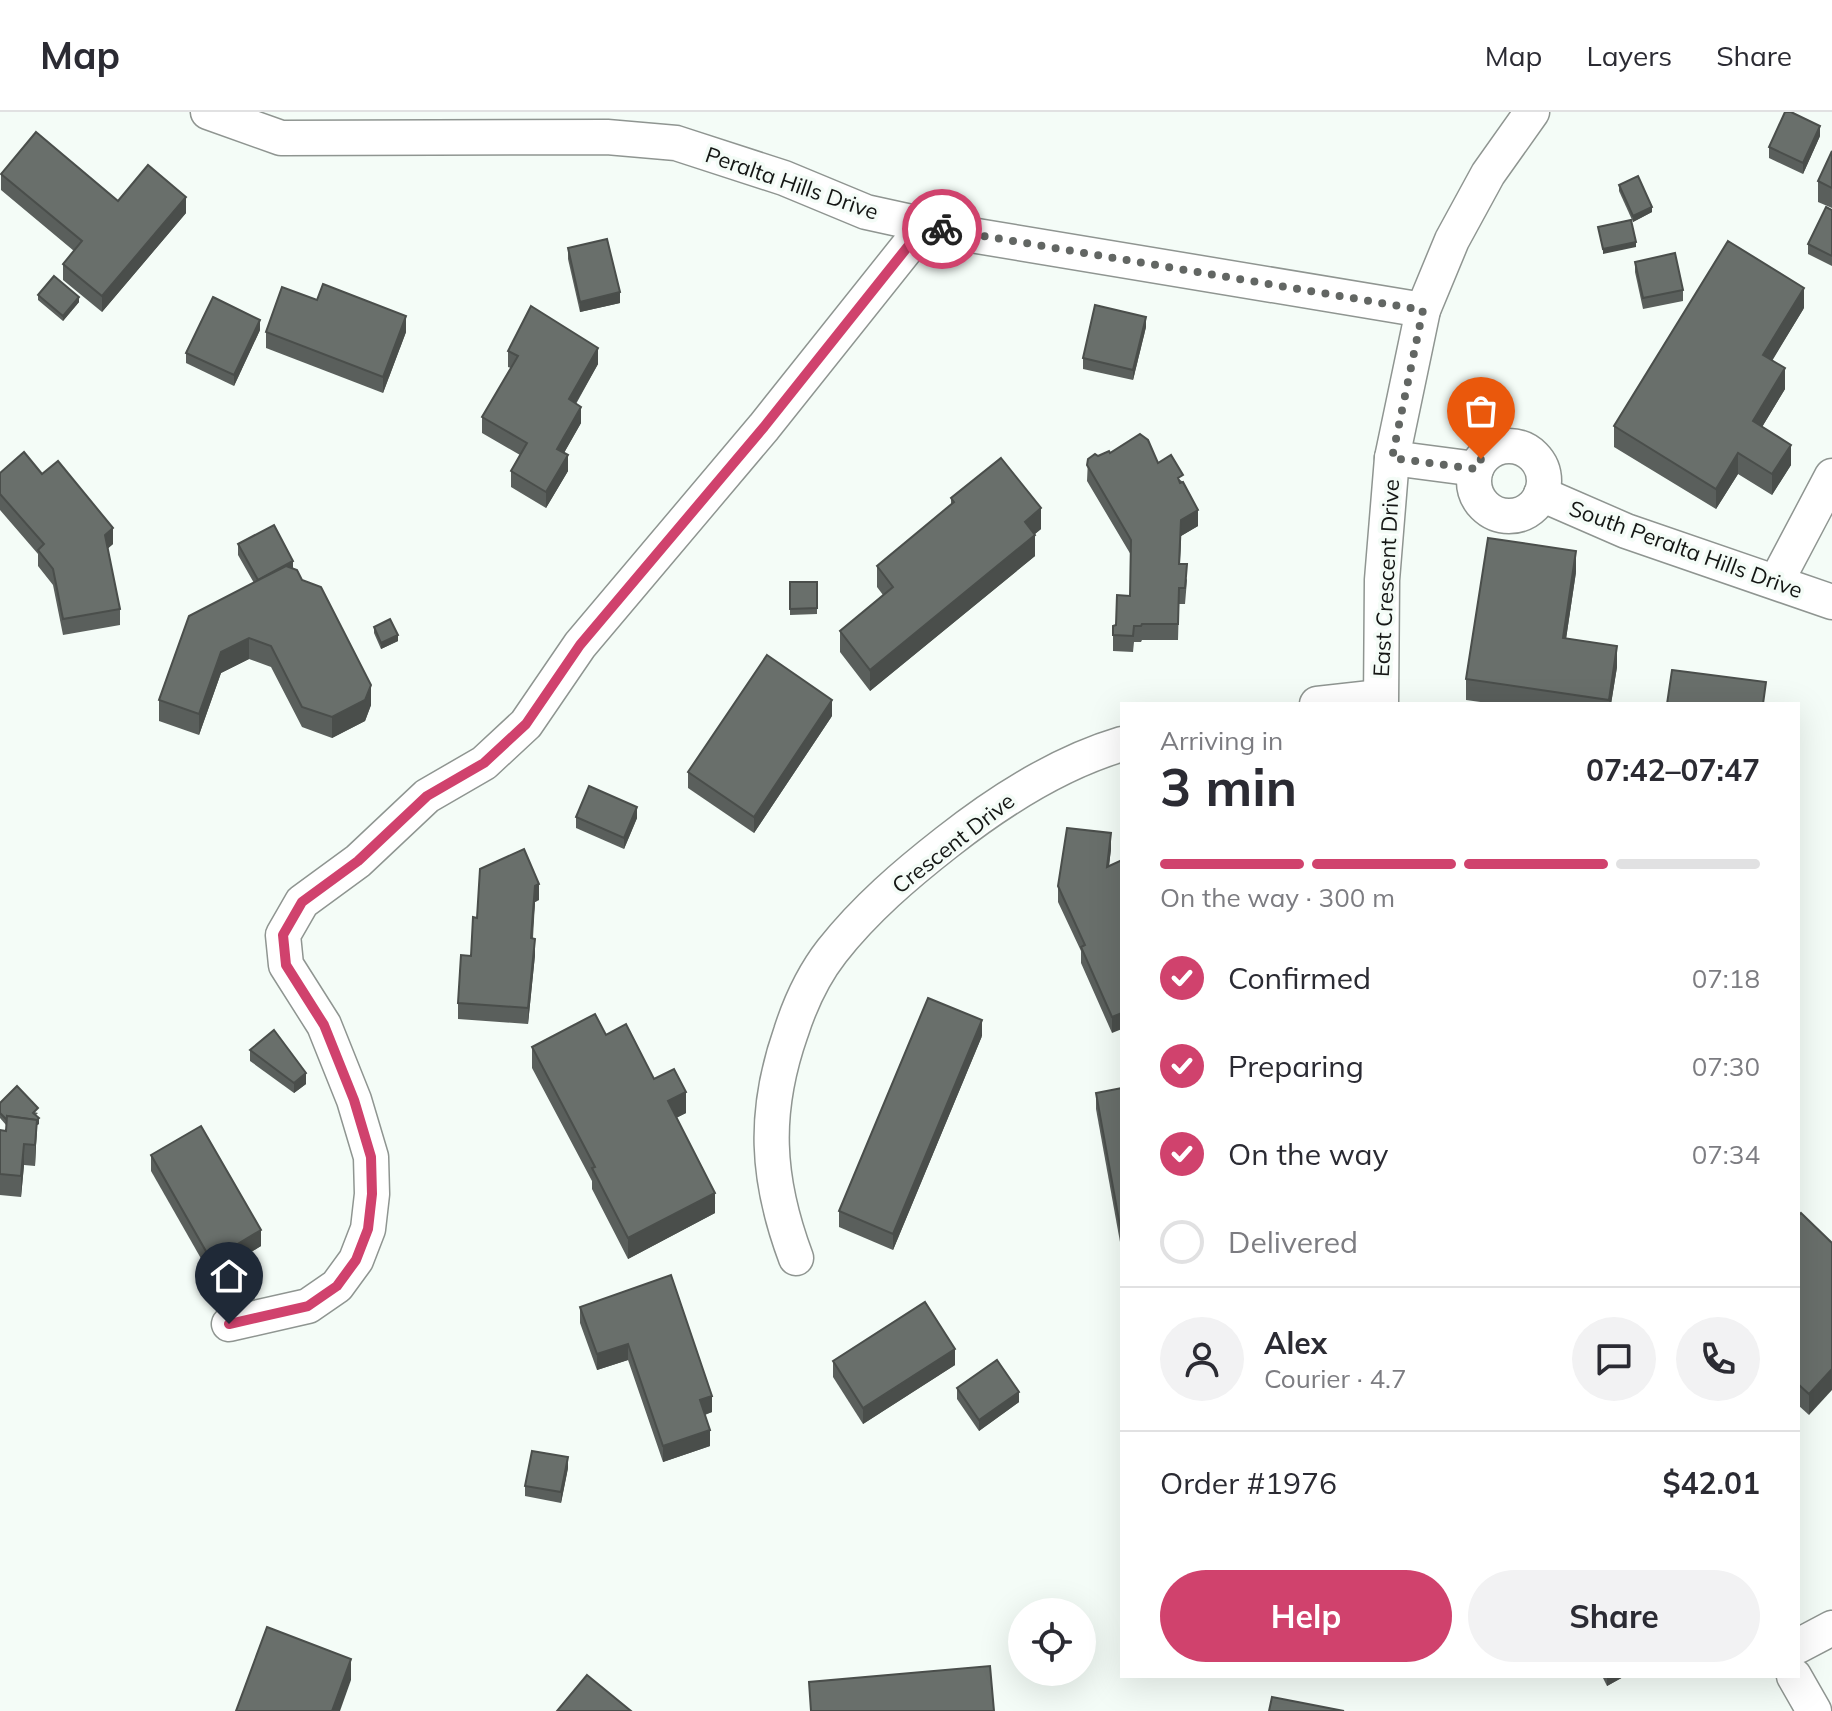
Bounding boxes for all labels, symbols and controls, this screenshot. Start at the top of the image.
text: Map [40,31,120,79]
text: Map [1485,38,1542,73]
text: Layers [1586,38,1672,73]
text: Share [1716,38,1792,73]
street label: Peralta Hills Drive [702,140,882,226]
courier [902,189,982,269]
icon: bike [920,207,964,251]
pin [1447,377,1515,459]
icon: bag [1459,389,1503,433]
street label: East Crescent Drive [1367,478,1405,678]
street label: South Peralta Hills Drive [1565,494,1807,604]
text: Arriving in [1160,724,1283,757]
text: 07:42–07:47 [1586,751,1760,789]
text: 3 min [1160,754,1297,819]
street label: Crescent Drive [886,786,1020,900]
text: On the way · 300 m [1160,881,1395,914]
icon: check [1160,956,1204,1000]
text: Confirmed [1228,959,1371,997]
text: 07:18 [1692,962,1760,995]
icon: check [1160,1044,1204,1088]
text: Preparing [1228,1047,1364,1085]
text: 07:30 [1692,1050,1760,1083]
icon: check [1160,1132,1204,1176]
text: On the way [1228,1135,1388,1173]
text: 07:34 [1692,1138,1760,1171]
text: Delivered [1228,1223,1358,1261]
pin [195,1242,263,1324]
icon: home [207,1254,251,1298]
button: person [1160,1317,1244,1401]
button: chat [1572,1317,1656,1401]
button: phone [1676,1317,1760,1401]
text: Alex [1264,1324,1327,1362]
text: Courier · 4.7 [1264,1362,1407,1395]
text: Order #1976 [1160,1464,1337,1502]
text: $42.01 [1663,1464,1760,1502]
button: Help [1160,1570,1452,1662]
button: Share [1468,1570,1760,1662]
map controls [1008,1598,1096,1686]
button: locate [1008,1598,1096,1686]

